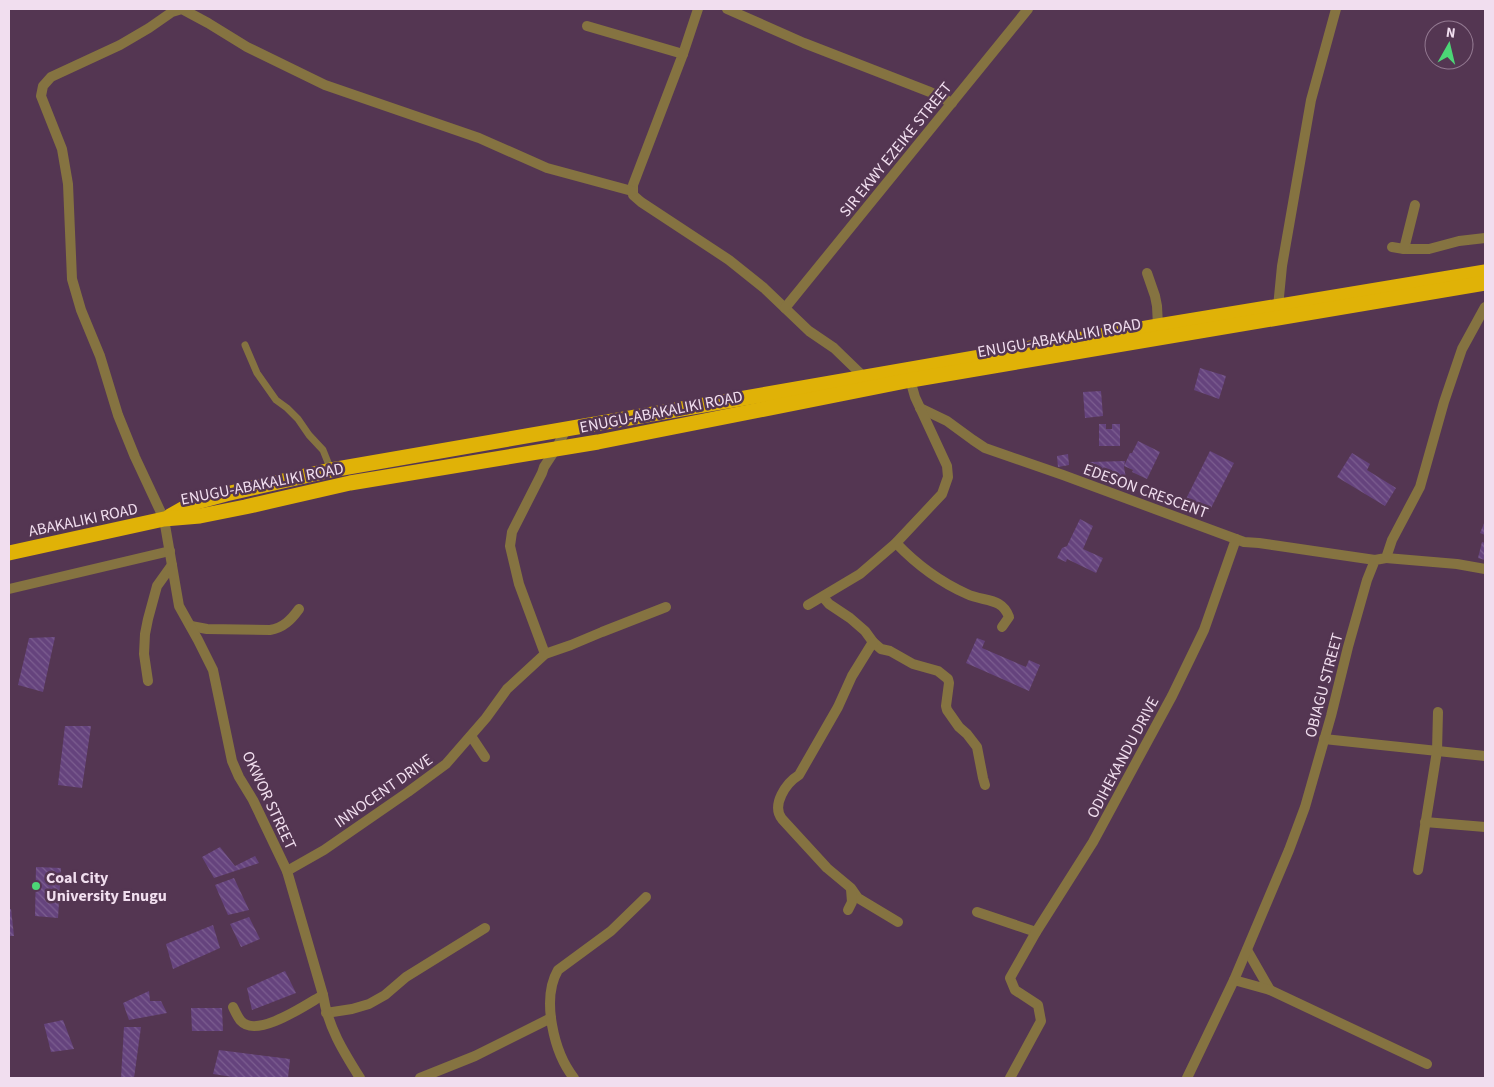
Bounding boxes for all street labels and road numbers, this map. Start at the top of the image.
street label: SIR EKWY EZEIKE STREET [834,77,957,222]
street label: ENUGU-ABAKALIKI ROAD [976,313,1143,363]
street label: ENUGU-ABAKALIKI ROAD [578,385,745,439]
street label: ENUGU-ABAKALIKI ROAD [179,457,346,511]
street label: EDESON CRESCENT [1080,458,1211,524]
street label: ABAKALIKI ROAD [26,498,140,542]
street label: OBIAGU STREET [1299,630,1349,740]
street label: ODIHEKANDU DRIVE [1082,693,1164,822]
street label: OKWOR STREET [237,748,302,854]
street label: INNOCENT DRIVE [330,749,437,833]

